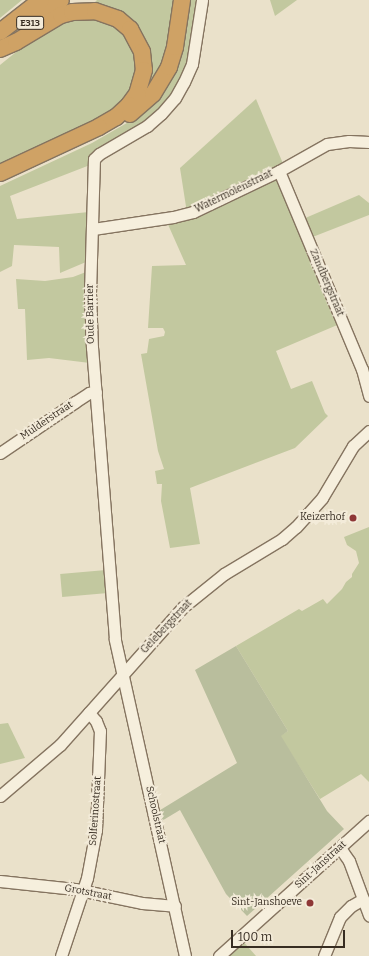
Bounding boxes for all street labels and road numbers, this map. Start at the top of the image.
road number: E313 [16,16,44,30]
street label: Watermolenstraat [193,168,275,216]
street label: Zandbergstraat [306,248,346,318]
street label: Oude Barrier [84,284,98,344]
street label: Mulderstraat [18,399,76,443]
street label: Gelebergstraat [139,598,195,656]
street label: Solferinostraat [88,776,104,846]
street label: Schoolstraat [143,785,167,845]
street label: Sint-Janstraat [293,839,349,891]
street label: Grotstraat [63,883,113,903]

